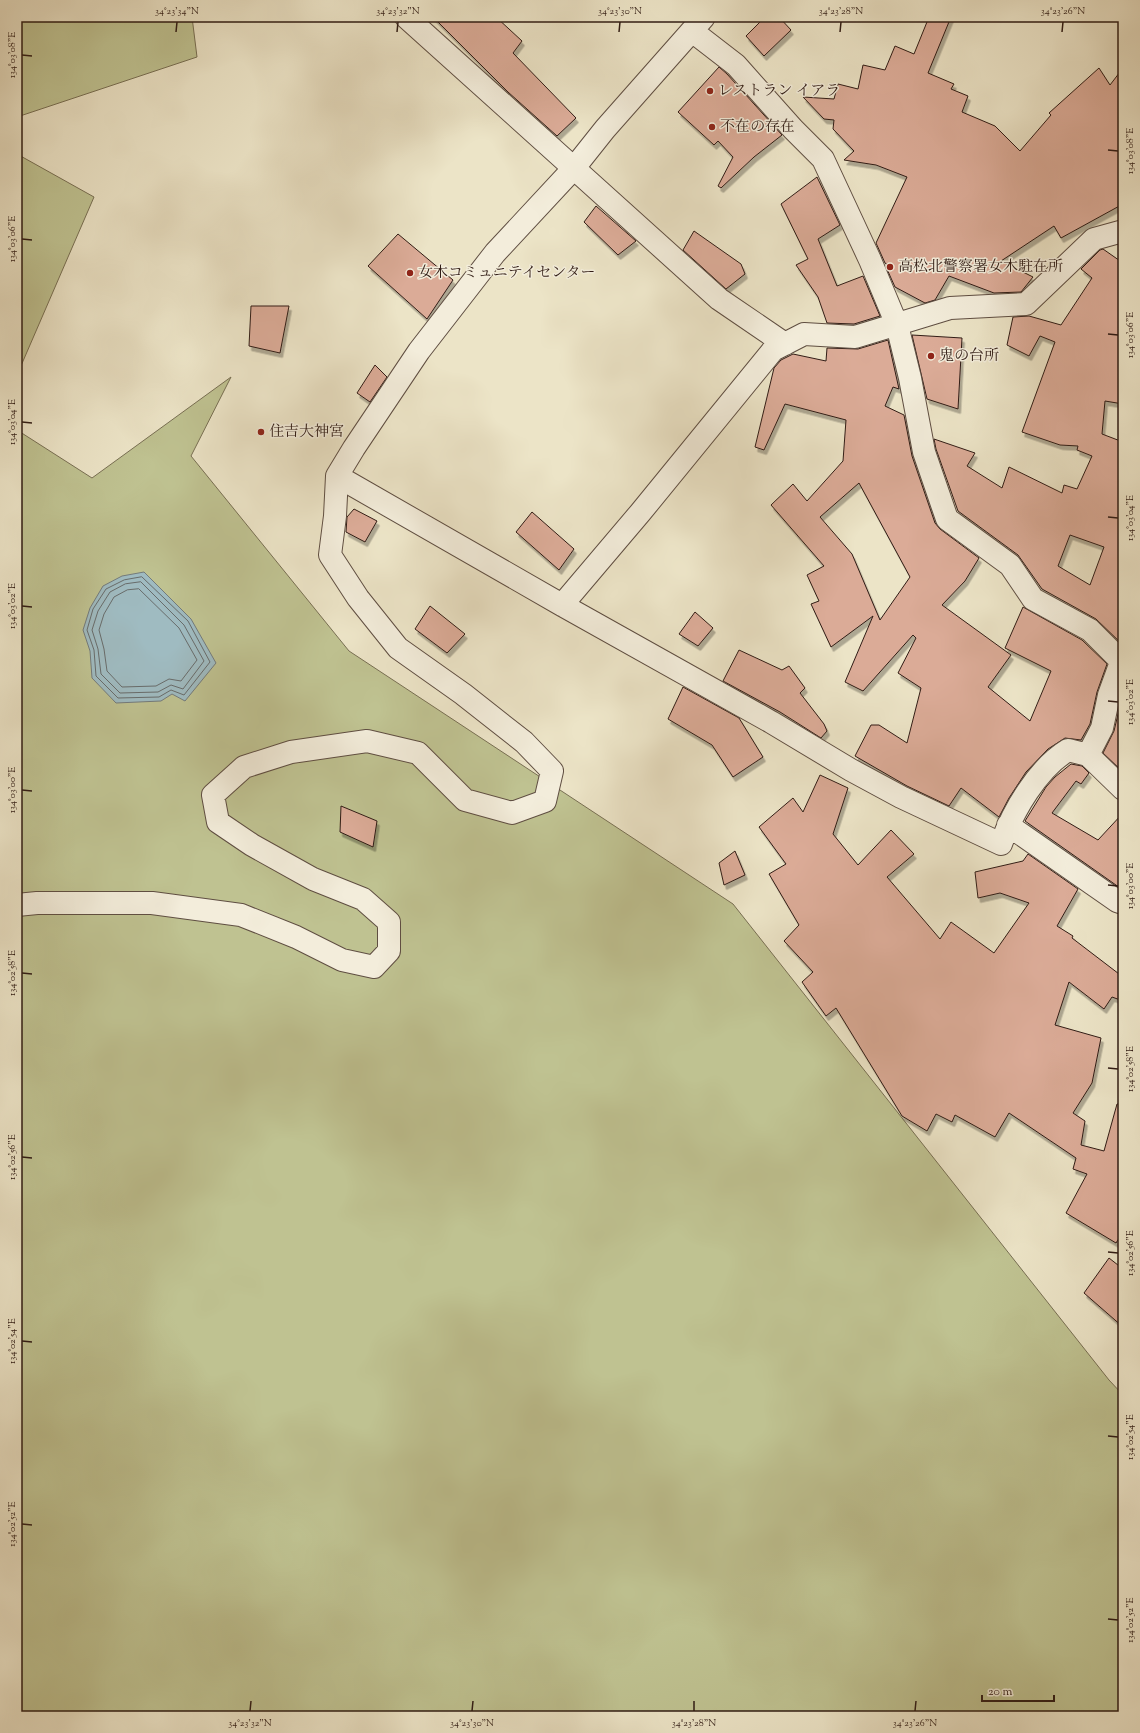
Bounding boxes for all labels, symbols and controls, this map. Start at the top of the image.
text: 34°23'34"N [155,4,199,19]
text: 34°23'32"N [376,4,420,19]
text: 34°23'30"N [598,4,642,19]
text: 34°23'28"N [819,4,863,19]
text: 34°23'26"N [1041,4,1085,19]
text: 134°03'08"E [5,32,20,78]
place label: レストラン イアラ [718,81,840,102]
marker: レストラン イアラ [705,86,715,96]
place label: 不在の存在 [720,117,795,138]
marker: 不在の存在 [707,122,717,132]
text: 134°03'08"E [1123,128,1138,174]
text: 134°03'06"E [5,216,20,262]
place label: 高松北警察署女木駐在所 [898,257,1063,278]
marker: 高松北警察署女木駐在所 [885,262,895,272]
place label: 女木コミュニテイセンター [418,263,596,284]
marker: 女木コミュニテイセンター [405,268,415,278]
text: 134°03'06"E [1123,312,1138,358]
place label: 鬼の台所 [939,346,999,367]
marker: 鬼の台所 [926,351,936,361]
text: 134°03'04"E [5,399,20,445]
place label: 住吉大神宮 [269,422,344,443]
marker: 住吉大神宮 [256,427,266,437]
text: 134°03'04"E [1123,495,1138,541]
text: 134°03'02"E [5,583,20,629]
text: 134°03'02"E [1123,679,1138,725]
text: 134°03'00"E [5,767,20,813]
text: 134°03'00"E [1123,863,1138,909]
text: 134°02'58"E [5,950,20,996]
text: 134°02'58"E [1123,1046,1138,1092]
text: 134°02'56"E [5,1134,20,1180]
text: 134°02'56"E [1123,1230,1138,1276]
text: 134°02'54"E [5,1318,20,1364]
text: 134°02'54"E [1123,1414,1138,1460]
text: 134°02'52"E [5,1501,20,1547]
text: 134°02'52"E [1123,1597,1138,1643]
scale bar [982,1677,1054,1703]
text: 20 m [988,1683,1013,1701]
text: 34°23'32"N [228,1716,272,1731]
text: 34°23'30"N [450,1716,494,1731]
text: 34°23'28"N [672,1716,716,1731]
text: 34°23'26"N [893,1716,937,1731]

